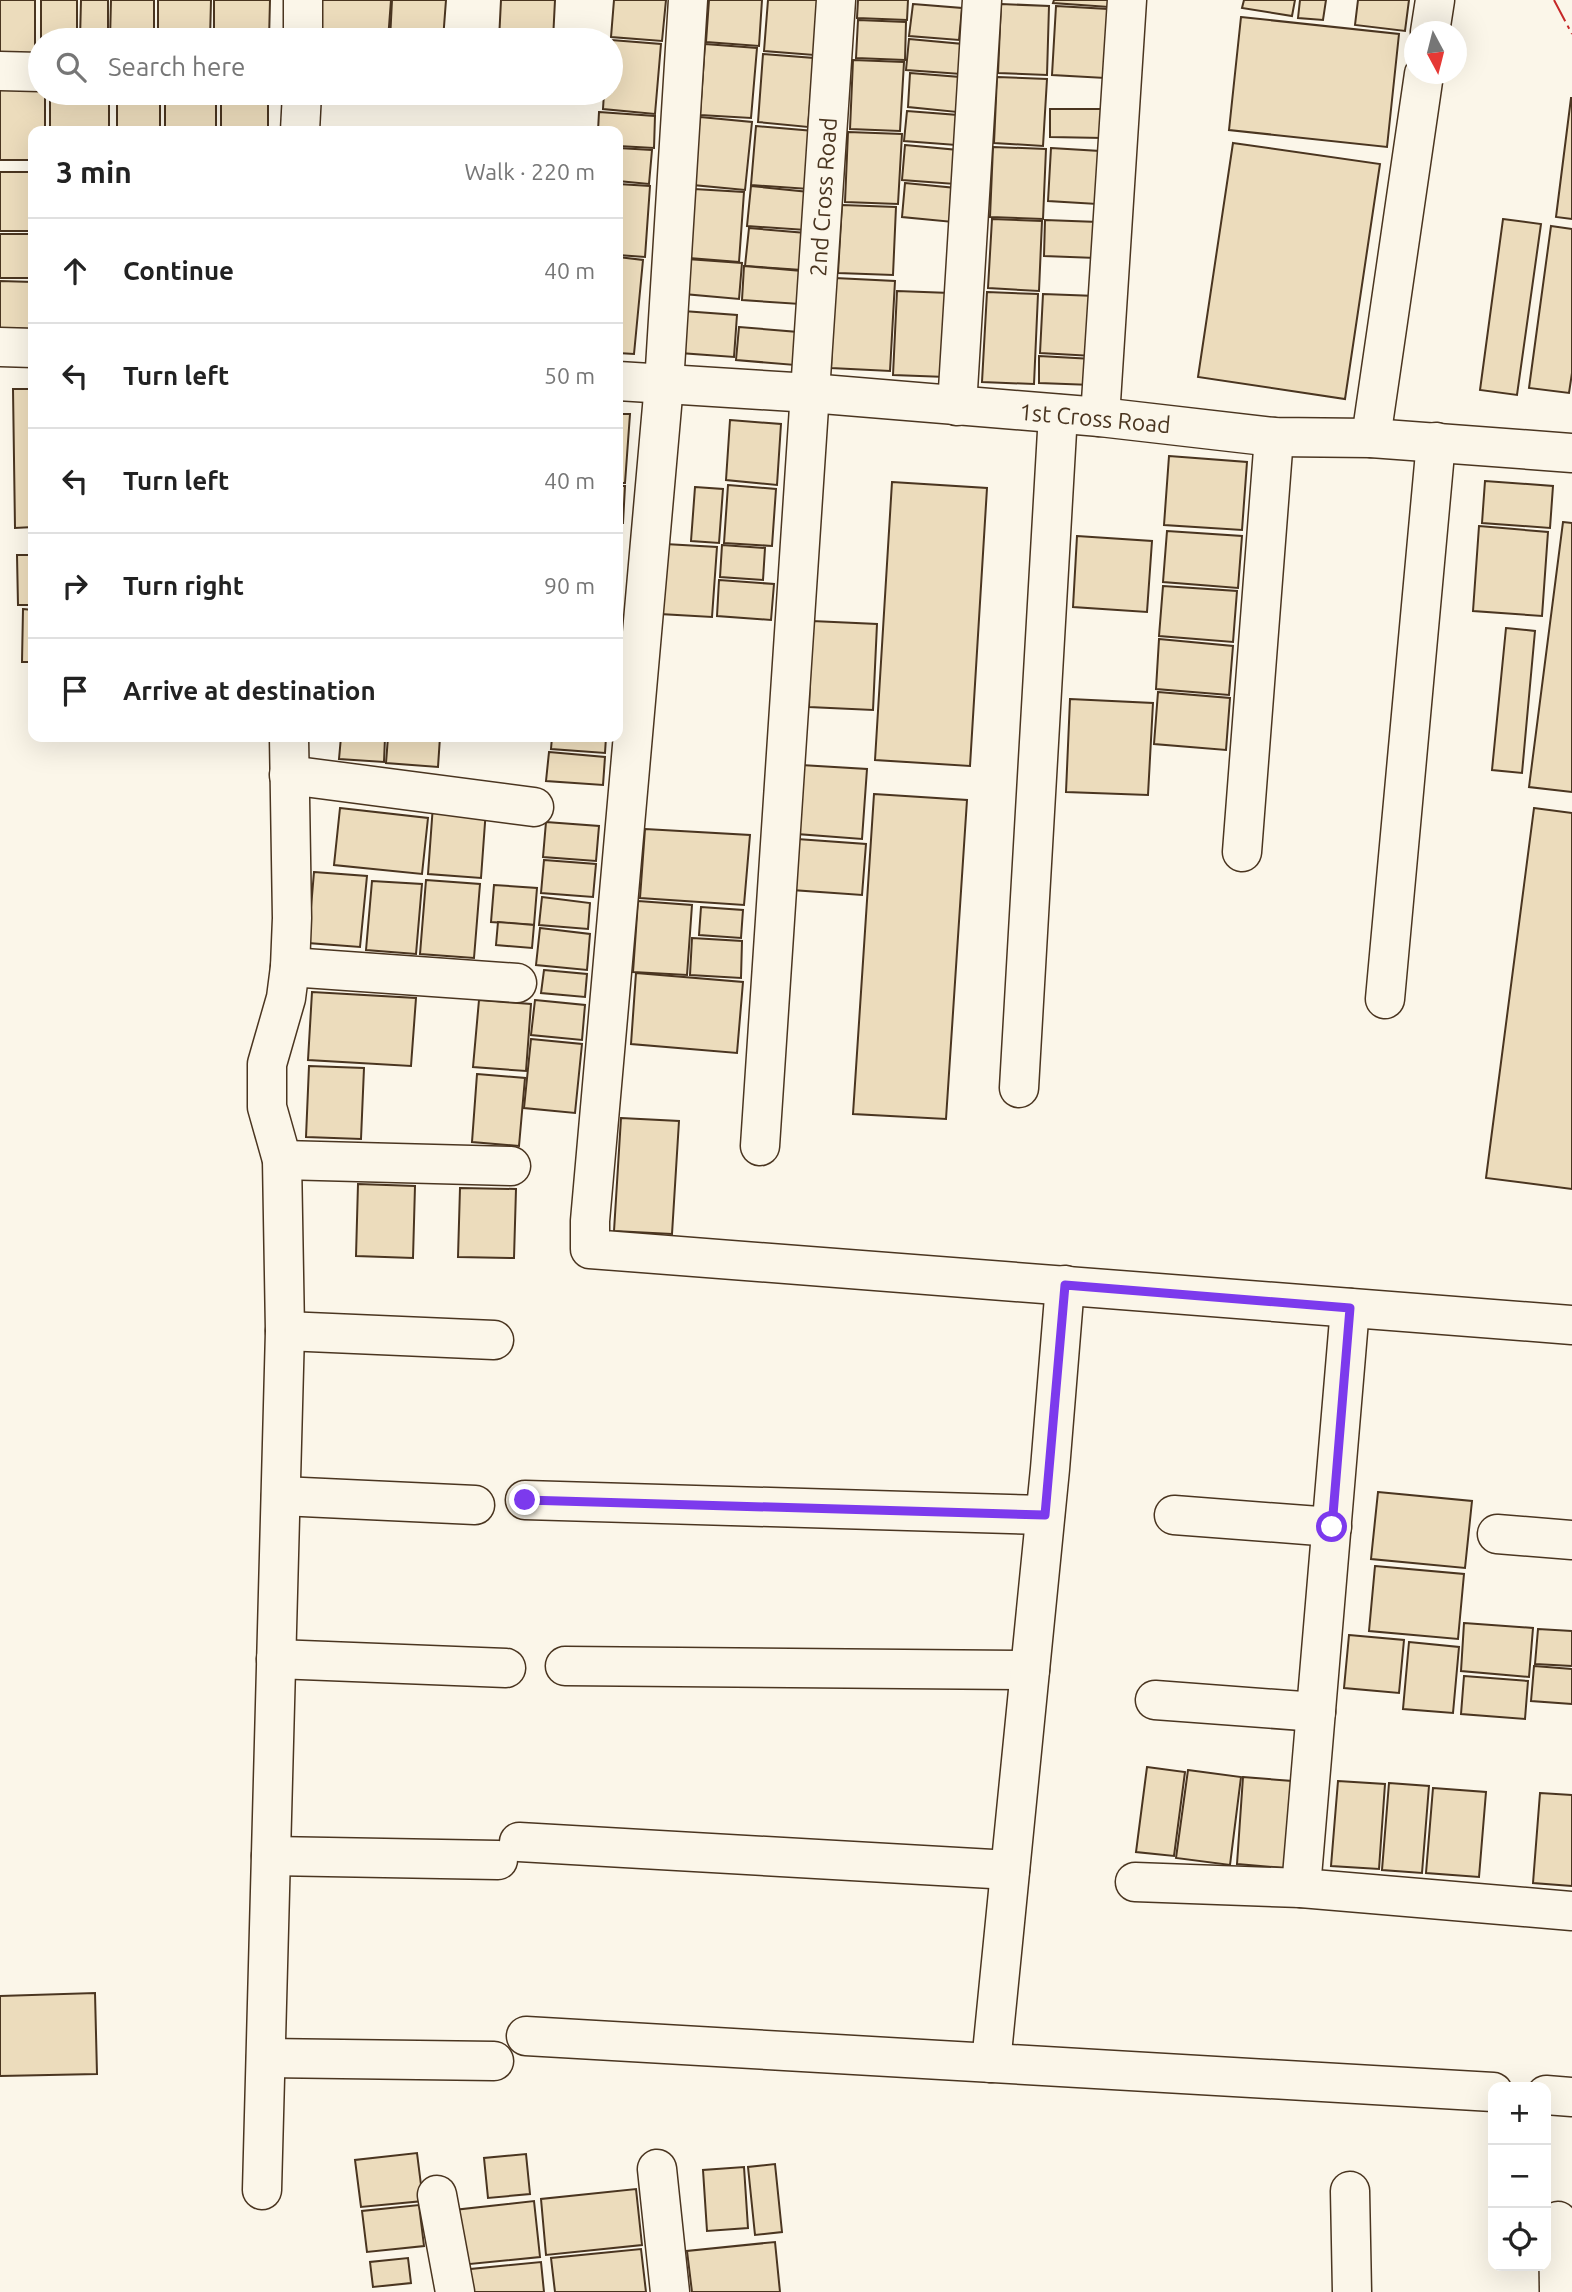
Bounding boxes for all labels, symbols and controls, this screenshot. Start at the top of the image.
north arrow [1404,21,1467,84]
search box [28,28,623,105]
icon: search [52,48,90,86]
text: Search here [108,52,245,81]
street label: 2nd Cross Road [805,117,841,277]
text: 3 min [56,155,132,189]
text: Walk · 220 m [464,159,595,184]
icon: ahead [56,252,94,290]
text: Continue [123,256,234,285]
text: 40 m [544,258,595,283]
icon: left [56,357,94,395]
text: Turn left [123,361,229,390]
text: 50 m [544,363,595,388]
street label: 1st Cross Road [1018,399,1172,437]
icon: left [56,462,94,500]
text: Turn left [123,466,229,495]
text: 40 m [544,468,595,493]
icon: right [56,567,94,605]
text: Turn right [123,571,244,600]
text: 90 m [544,573,595,598]
icon: arrive [56,672,94,710]
text: Arrive at destination [123,676,376,705]
route end [509,1484,540,1515]
route start [1316,1511,1347,1542]
map controls [1488,2082,1551,2271]
button: + [1488,2082,1551,2145]
button: − [1488,2145,1551,2208]
button: locate [1488,2208,1551,2271]

